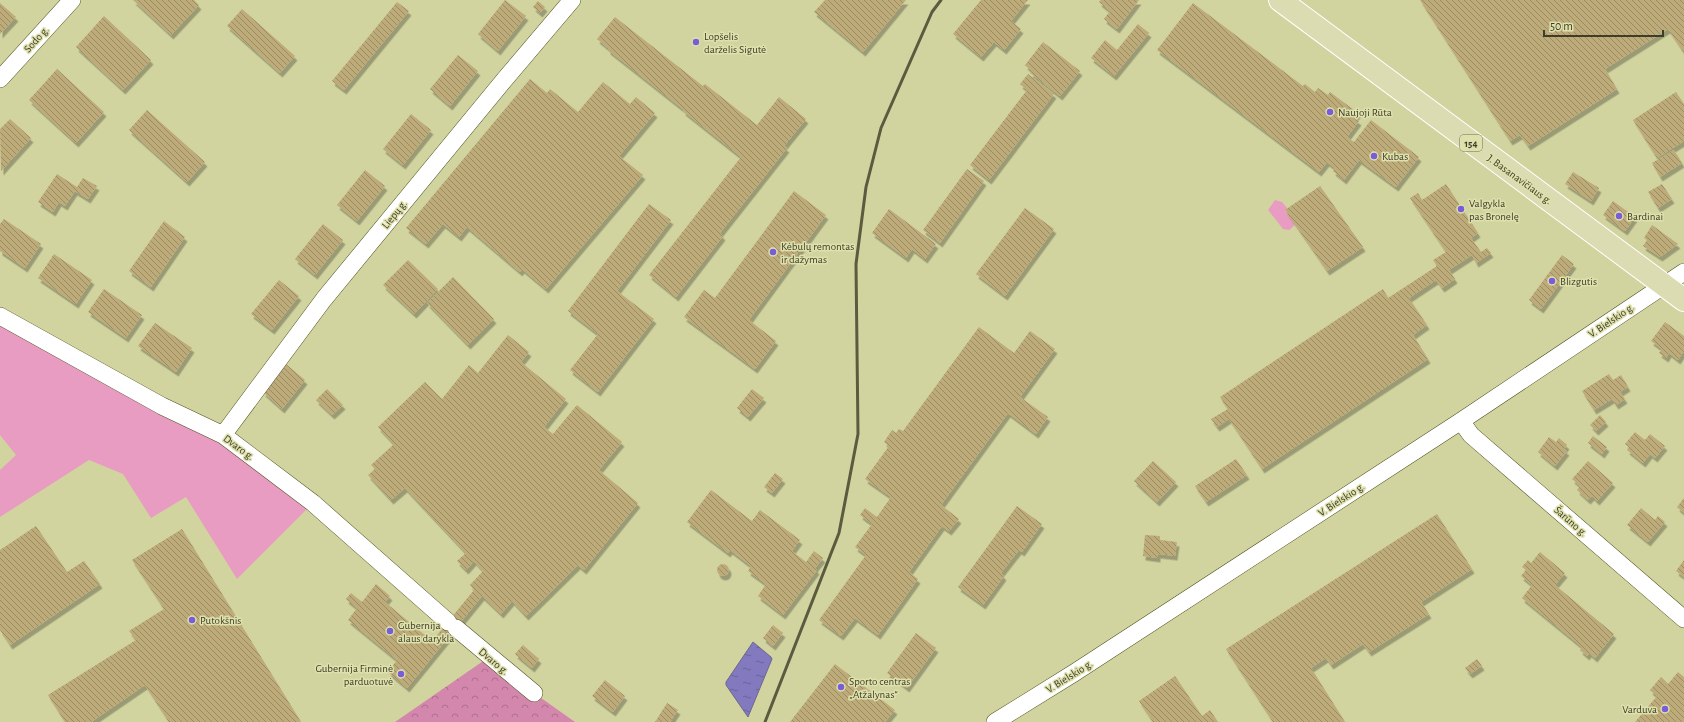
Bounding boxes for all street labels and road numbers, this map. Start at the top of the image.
street label: Sodo g. [22,24,51,55]
road number: 154 [1460,135,1482,151]
street label: J. Basanavičiaus g. [1485,152,1554,206]
street label: Liepų g. [380,198,409,231]
street label: V. Bielskio g. [1586,301,1636,340]
street label: Dvaro g. [221,433,256,462]
street label: V. Bielskio g. [1316,480,1366,518]
street label: Šarūno g. [1552,504,1589,539]
street label: Dvaro g. [477,646,511,677]
street label: V. Bielskio g. [1044,658,1095,695]

